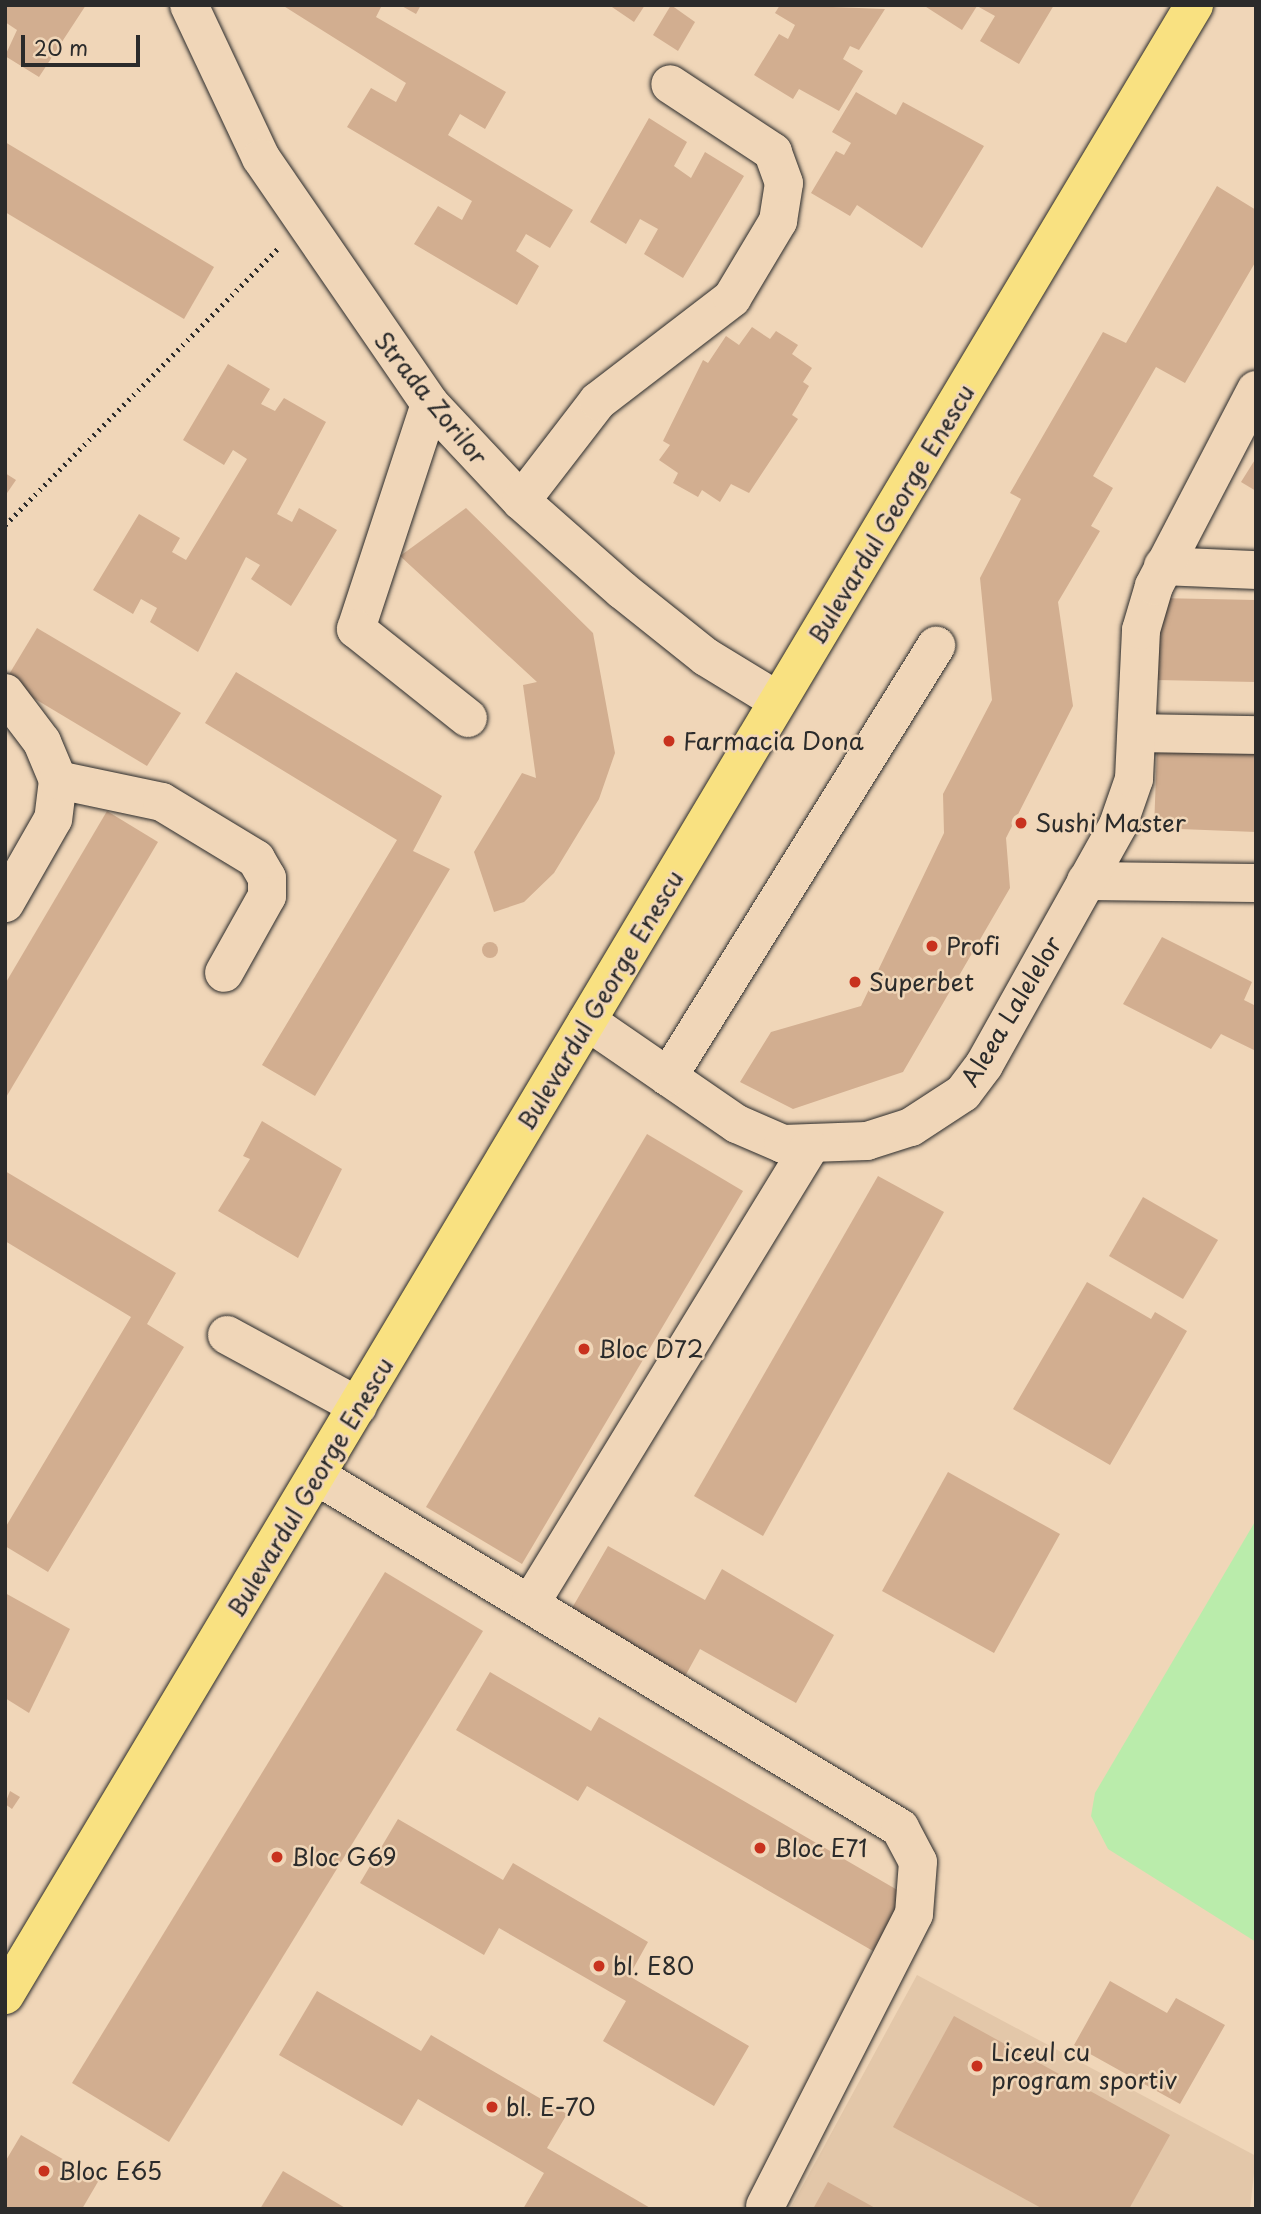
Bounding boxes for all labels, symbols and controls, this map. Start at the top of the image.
scale bar [24,21,144,65]
text: 20 m [34,31,88,63]
street label: Strada Zorilor [368,325,494,471]
street label: Bulevardul George Enescu [802,378,980,650]
place label: Farmacia Dona [683,727,864,755]
marker: Farmacia Dona [661,733,677,749]
place label: Sushi Master [1035,809,1186,837]
marker: Sushi Master [1013,815,1029,831]
street label: Bulevardul George Enescu [511,864,689,1136]
street label: Aleea Lalelelor [955,931,1067,1091]
place label: Profi [946,932,1000,960]
marker: Profi [924,938,940,954]
place label: Superbet [869,968,974,996]
marker: Superbet [847,974,863,990]
place label: Bloc D72 [598,1335,705,1363]
marker: Bloc D72 [576,1341,592,1357]
street label: Bulevardul George Enescu [221,1351,399,1623]
place label: Bloc E71 [774,1834,869,1862]
marker: Bloc E71 [752,1840,768,1856]
place label: Bloc G69 [291,1843,399,1871]
marker: Bloc G69 [269,1849,285,1865]
place label: bl. E80 [613,1952,695,1980]
marker: bl. E80 [591,1958,607,1974]
place label: Liceul cu program sportiv [991,2038,1177,2094]
marker: Liceul cu program sportiv [969,2058,985,2074]
place label: bl. E-70 [506,2093,596,2121]
marker: bl. E-70 [484,2099,500,2115]
place label: Bloc E65 [58,2157,163,2185]
marker: Bloc E65 [36,2163,52,2179]

